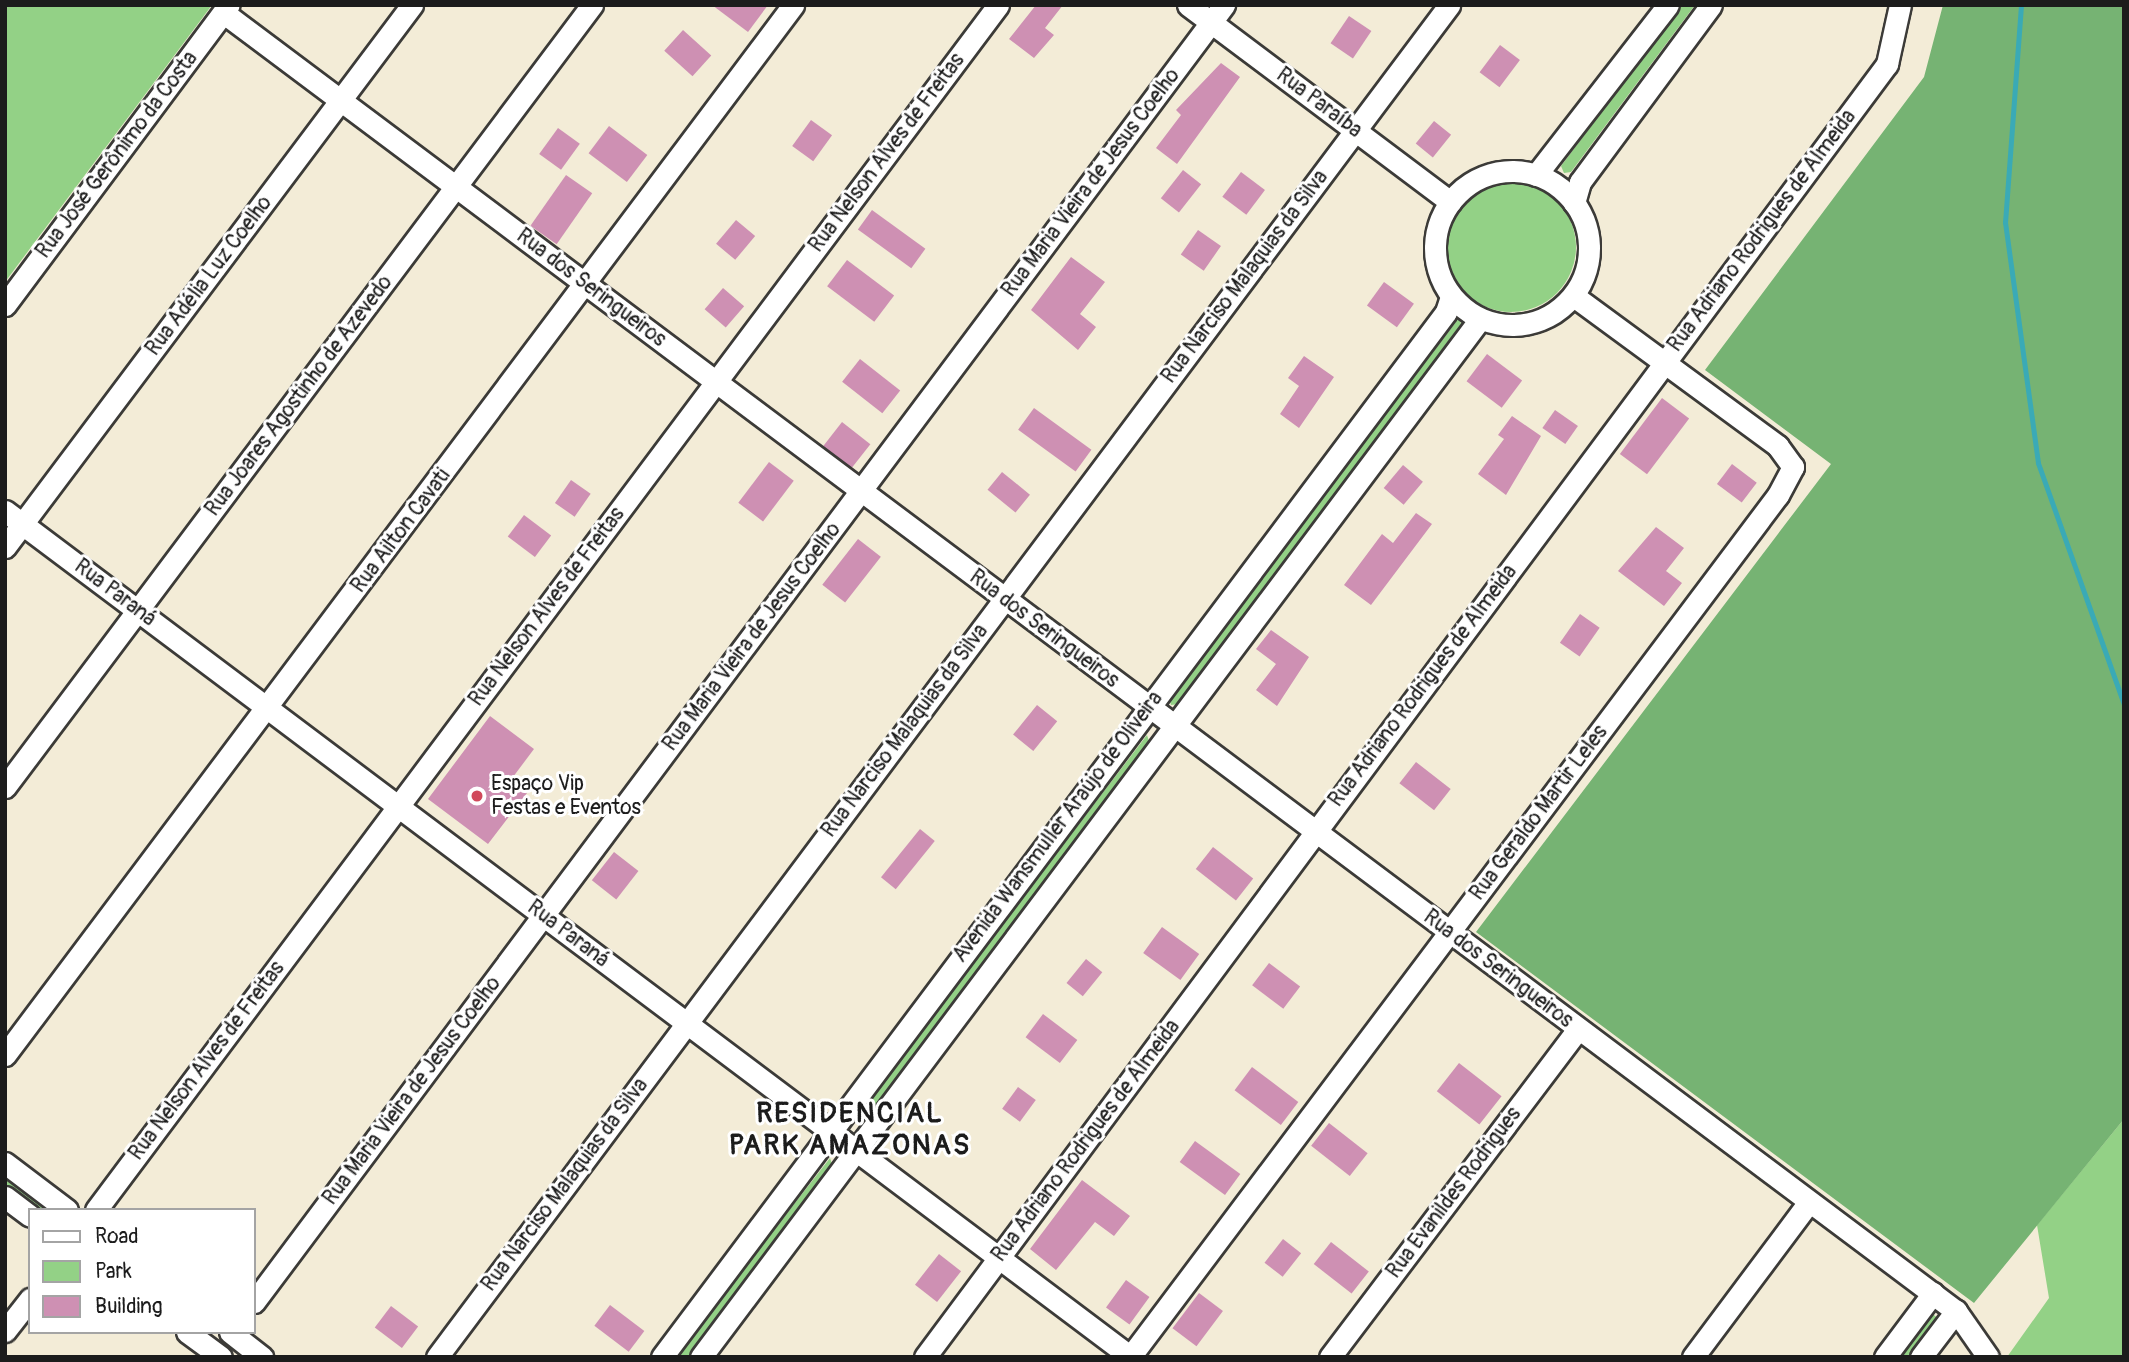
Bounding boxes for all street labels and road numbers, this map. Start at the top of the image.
street label: Rua José Gerônimo da Costa [31,46,203,264]
street label: Rua Nelson Alves de Freitas [804,49,970,257]
street label: Rua Paraíba [1271,63,1367,143]
street label: Rua Maria Vieira de Jesus Coelho [997,64,1185,302]
street label: Rua Adriano Rodrigues de Almeida [1663,105,1861,357]
street label: Rua Narciso Malaquias da Silva [1157,165,1333,389]
street label: Rua Adélia Luz Coelho [141,191,277,361]
street label: Rua dos Seringueiros [511,224,671,352]
street label: Rua Joares Agostinho de Azevedo [200,271,398,521]
street label: Rua Ailton Cavati [346,464,456,598]
street label: Rua Nelson Alves de Freitas [464,503,630,711]
street label: Rua Maria Vieira de Jesus Coelho [658,518,846,756]
street label: Rua Paraná [69,554,161,632]
street label: Rua Adriano Rodrigues de Almeida [1324,560,1522,812]
street label: Rua dos Seringueiros [964,565,1124,693]
street label: Rua Narciso Malaquias da Silva [817,619,993,843]
street label: Avenida Wansmuller Araújo de Oliveira [948,686,1168,968]
street label: Rua Geraldo Martir Leles [1465,720,1613,906]
street label: Rua Paraná [522,895,614,973]
street label: Rua dos Seringueiros [1418,905,1578,1033]
street label: Rua Nelson Alves de Freitas [124,957,290,1165]
street label: Rua Maria Vieira de Jesus Coelho [318,972,506,1210]
street label: Rua Adriano Rodrigues de Almeida [987,1015,1185,1267]
street label: Rua Narciso Malaquias da Silva [477,1073,653,1297]
street label: Rua Evanildes Rodrigues [1381,1102,1527,1284]

